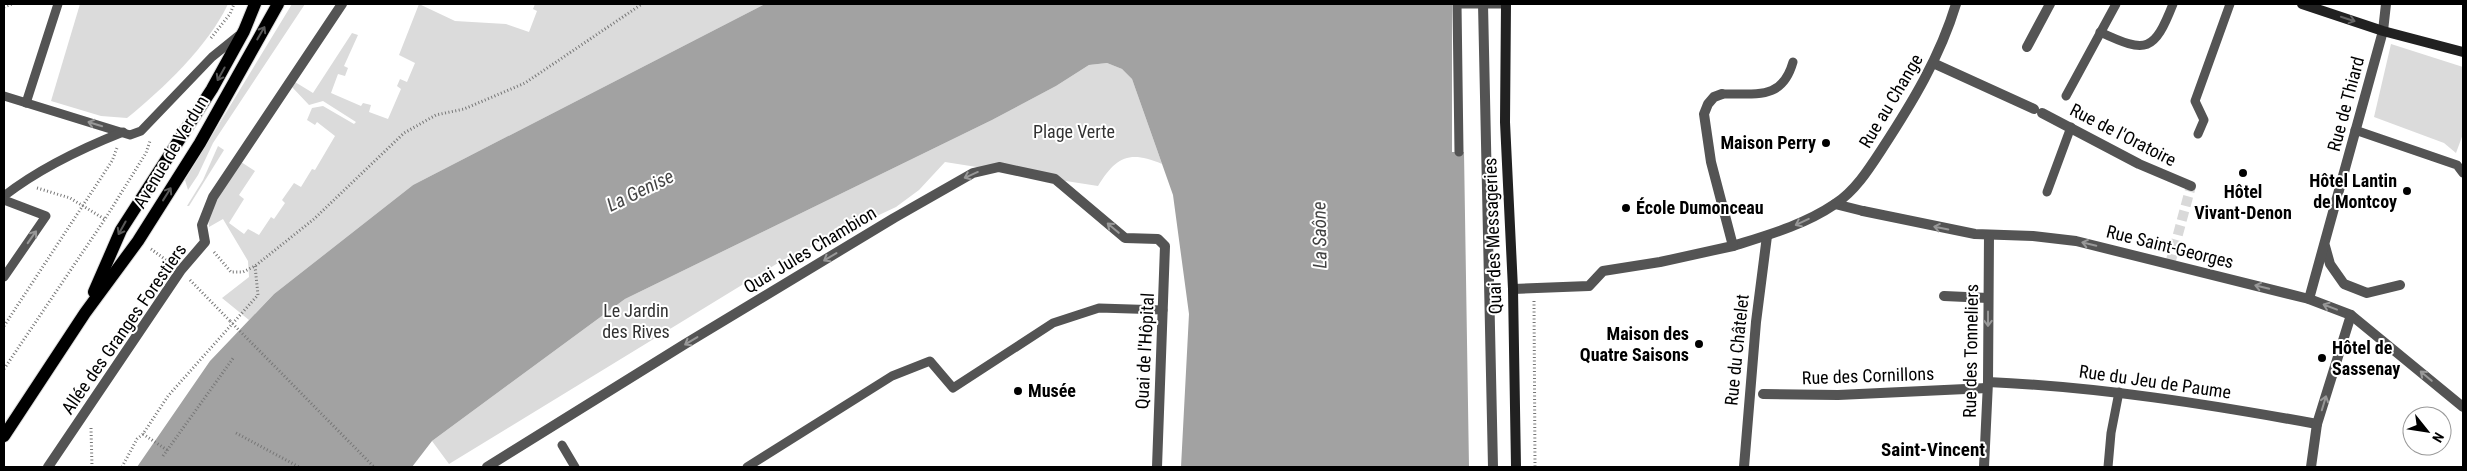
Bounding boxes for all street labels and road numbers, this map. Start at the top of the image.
street label: Rue au Change [1854,50,1927,152]
street label: Rue de Thiard [2323,54,2368,153]
street label: Avenue de Verdun [129,92,212,212]
street label: Rue de l'Oratoire [2067,99,2180,170]
street label: Quai des Messageries [1479,157,1506,315]
street label: Quai Jules Chambion [740,202,880,297]
street label: Rue Saint-Georges [2104,221,2236,272]
street label: Allée des Granges Forestiers [57,239,190,418]
street label: Rue des Tonneliers [1959,284,1982,418]
street label: Quai de l'Hôpital [1131,292,1158,410]
street label: Rue du Châtelet [1720,293,1753,407]
street label: Rue du Jeu de Paume [2078,360,2232,403]
street label: Rue des Cornillons [1801,363,1934,388]

